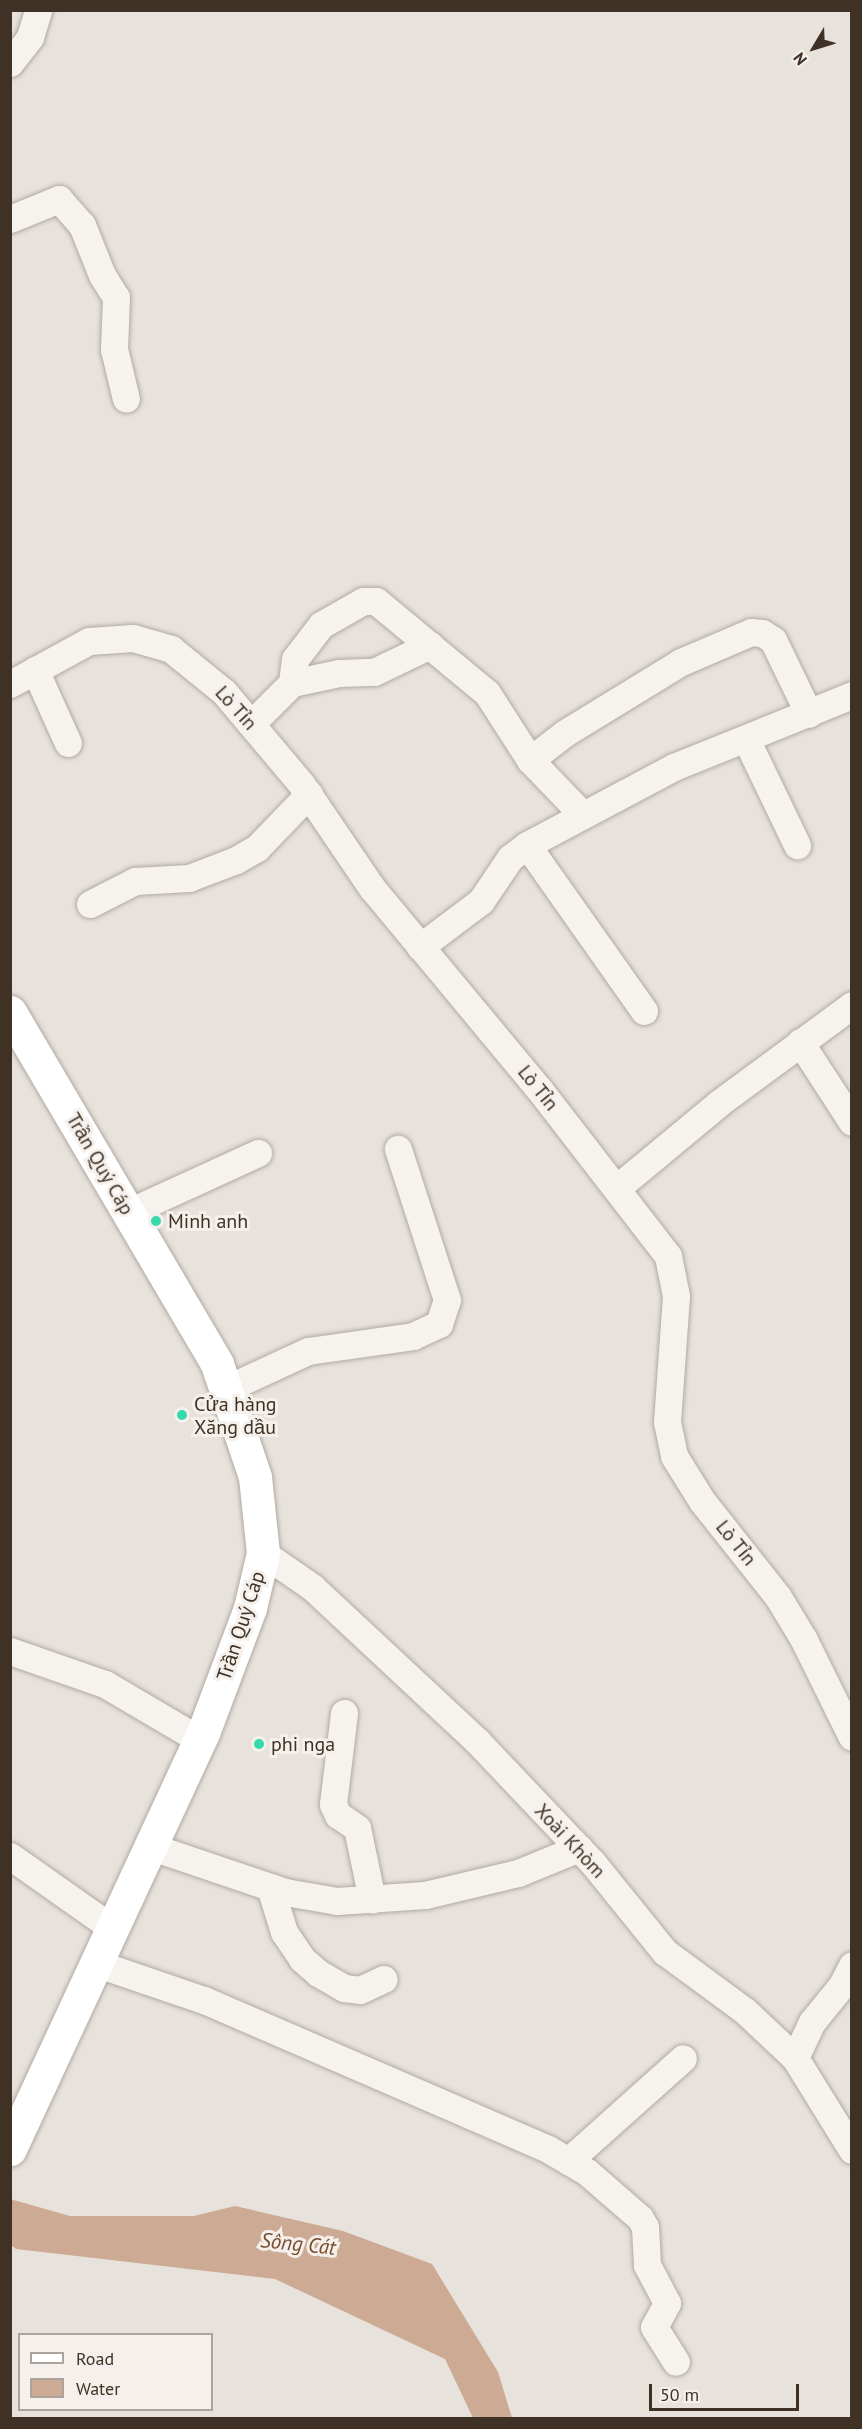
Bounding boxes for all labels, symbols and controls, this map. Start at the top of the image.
north arrow [784,18,844,78]
text: N [789,49,811,69]
street label: Lò Tỉn [210,681,262,735]
street label: Lò Tỉn [512,1060,564,1116]
street label: Trần Quý Cáp [61,1108,139,1220]
place label: Minh anh [168,1209,248,1233]
marker: Minh anh [149,1214,163,1228]
place label: Cửa hàng Xăng dầu [194,1392,277,1439]
marker: Cửa hàng Xăng dầu [175,1408,189,1422]
street label: Lò Tỉn [710,1515,762,1571]
street label: Trần Quý Cáp [212,1568,270,1684]
place label: phi nga [271,1732,335,1756]
marker: phi nga [252,1737,266,1751]
street label: Xoài Khòm [530,1799,610,1883]
water label: Sông Cát [259,2228,337,2260]
legend [18,2333,213,2411]
text: Road [76,2347,114,2370]
scale bar [652,2372,802,2410]
text: Water [76,2377,120,2400]
text: 50 m [660,2383,699,2406]

